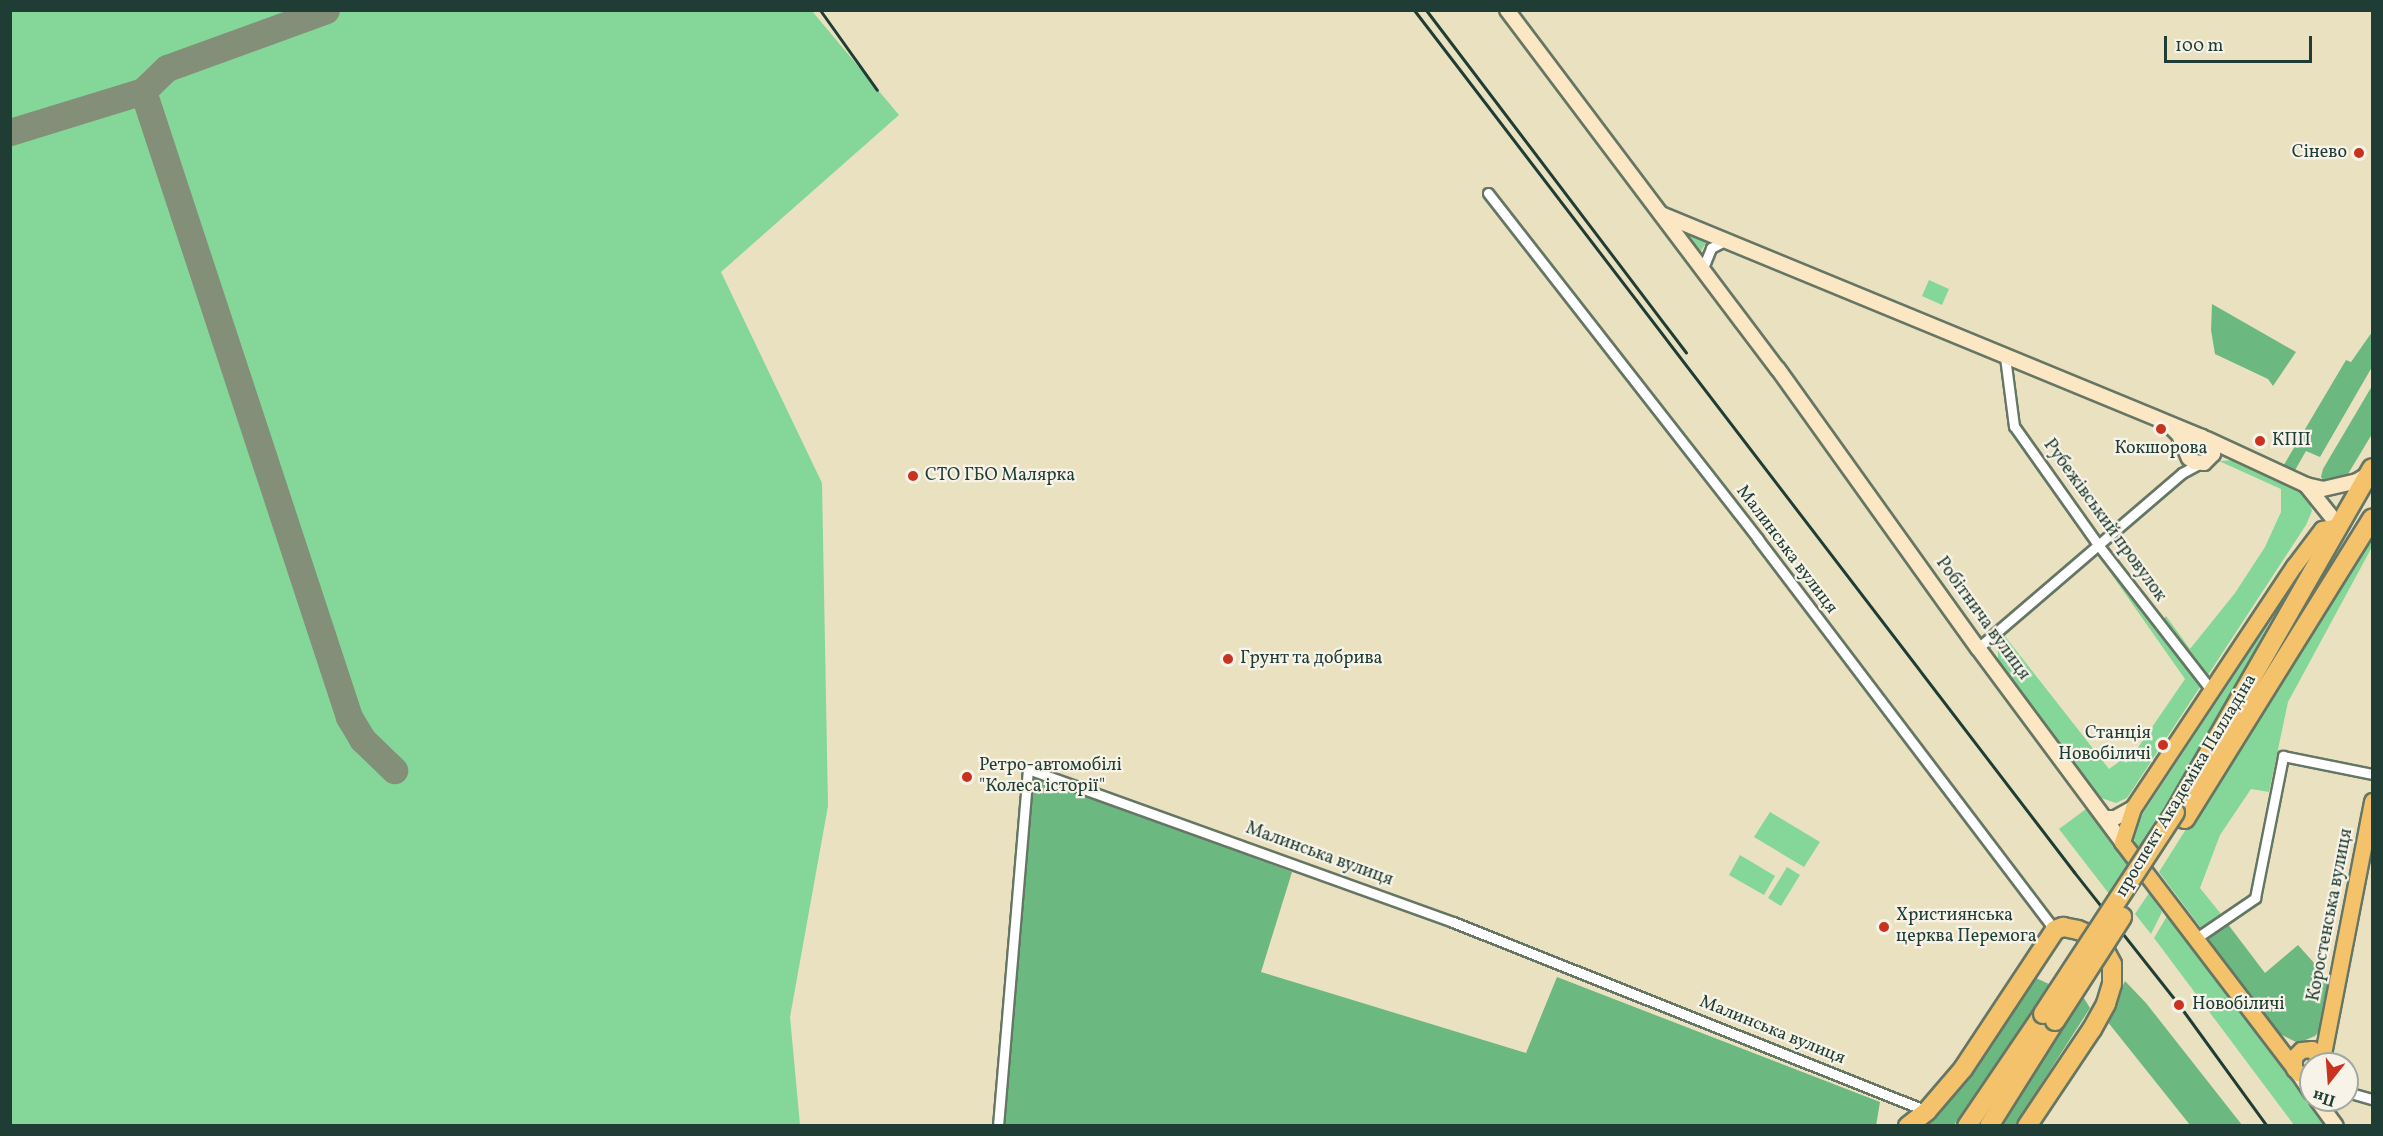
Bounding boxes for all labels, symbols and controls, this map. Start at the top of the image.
scale bar [2167,24,2316,62]
text: 100 m [2175,34,2224,59]
place label: Сінево [2292,142,2347,164]
marker: Сінево [2352,146,2366,160]
marker: Кокшорова [2154,422,2168,436]
place label: КПП [2272,430,2311,452]
marker: КПП [2253,434,2267,448]
street label: Рубежівський провулок [2038,435,2170,607]
place label: Кокшорова [2114,438,2208,460]
place label: СТО ГБО Малярка [925,465,1075,487]
marker: СТО ГБО Малярка [906,469,920,483]
street label: Малинська вулиця [1731,481,1841,619]
street label: Робітнича вулиця [1930,553,2034,685]
place label: Грунт та добрива [1240,648,1383,670]
marker: Грунт та добрива [1221,652,1235,666]
street label: проспект Академіка Палладіна [2112,671,2262,901]
place label: Станція Новобіличі [2058,724,2151,766]
marker: Станція Новобіличі [2156,738,2170,752]
place label: Ретро-автомобілі "Колеса історії" [979,756,1122,798]
marker: Ретро-автомобілі "Колеса історії" [960,770,974,784]
street label: Малинська вулиця [1242,818,1396,892]
street label: Коростенська вулиця [2304,827,2358,1003]
place label: Християнська церква Перемога [1896,906,2037,948]
marker: Християнська церква Перемога [1877,920,1891,934]
street label: Малинська вулиця [1696,992,1848,1070]
place label: Новобіличі [2192,994,2285,1016]
marker: Новобіличі [2170,996,2188,1014]
north arrow [2299,1052,2359,1112]
text: Пн [2310,1083,2338,1111]

